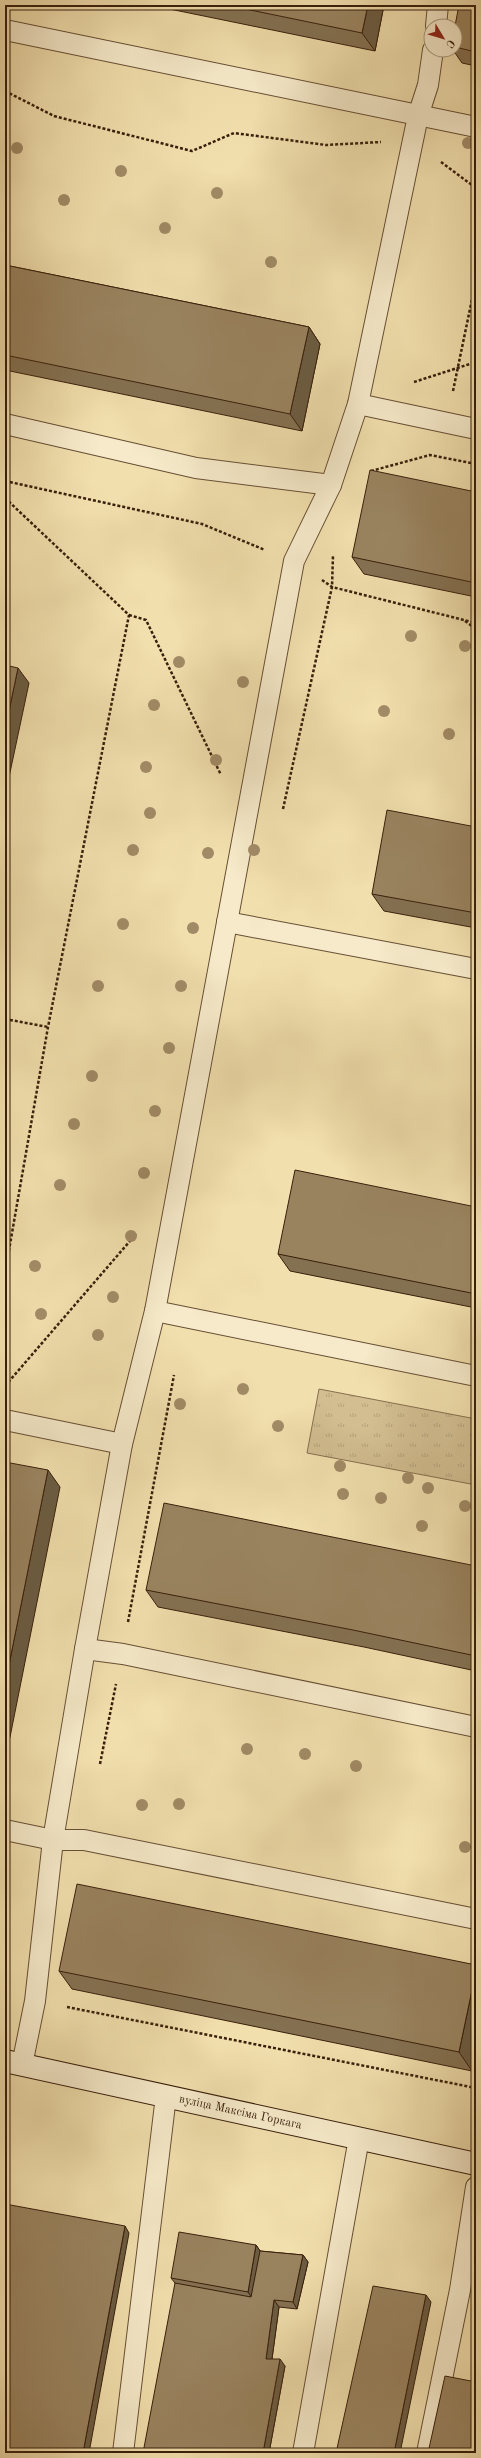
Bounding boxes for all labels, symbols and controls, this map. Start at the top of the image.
north arrow [423,18,463,58]
text: С [443,37,456,49]
street label: вуліца Максіма Горкага [178,2093,303,2132]

